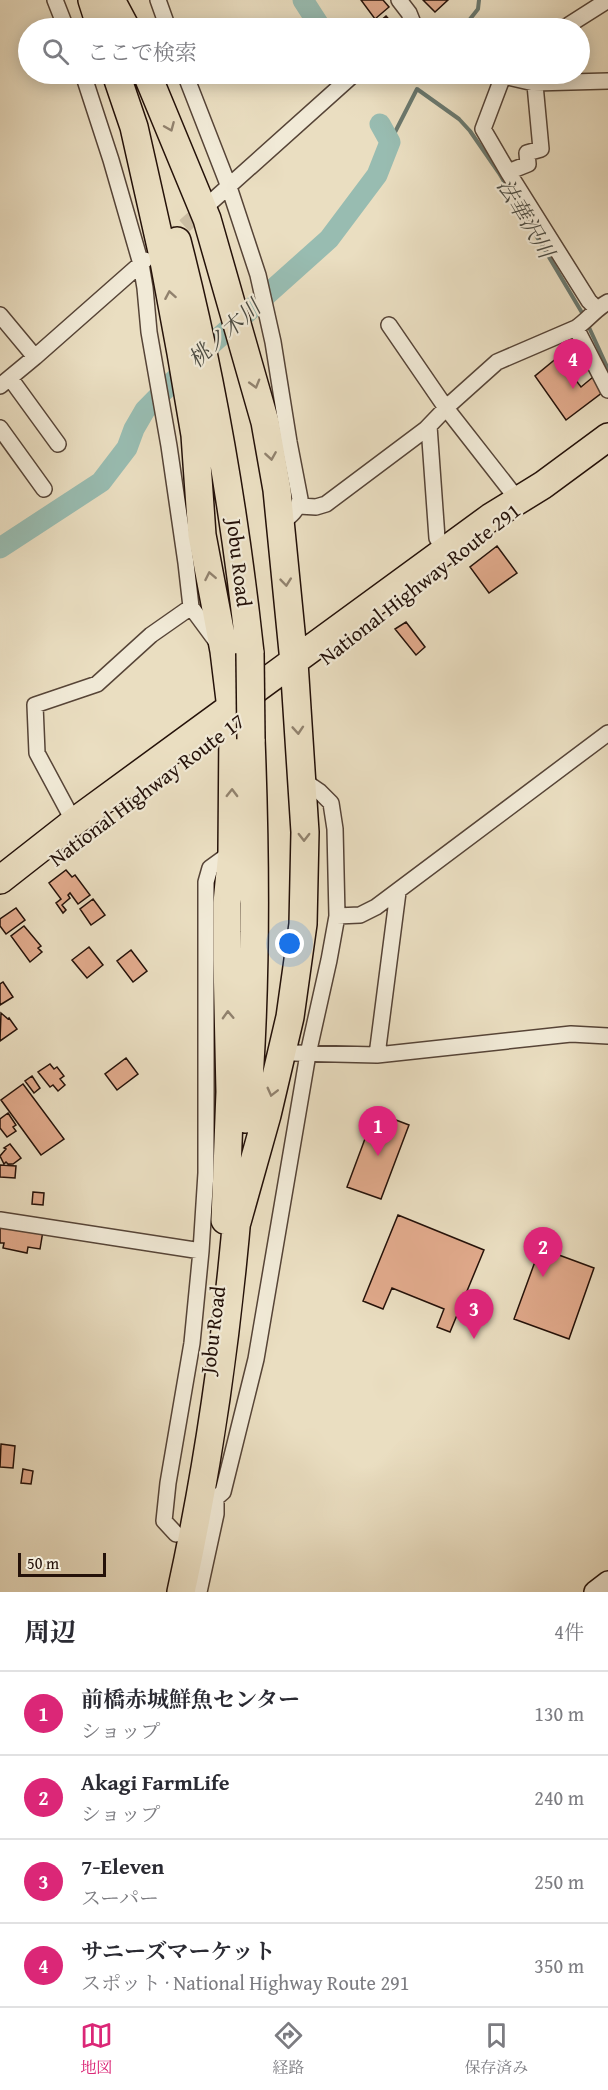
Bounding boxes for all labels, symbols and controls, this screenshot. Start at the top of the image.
search box [18,18,590,84]
icon: search [39,35,72,68]
text: ここで検索 [87,36,197,68]
one-way arrow [163,121,175,132]
water label: 法華沢川 [490,172,563,266]
water label: 桃ノ木川 [181,290,269,374]
one-way arrow [164,291,177,301]
pin: 4 [554,340,592,389]
one-way arrow [248,378,260,389]
one-way arrow [264,451,277,461]
street label: National Highway Route 291 [312,495,527,672]
street label: Jobu Road [218,514,260,609]
one-way arrow [204,571,217,581]
one-way arrow [279,578,292,587]
street label: National Highway Route 17 [42,706,251,874]
one-way arrow [292,725,305,734]
one-way arrow [226,789,239,798]
one-way arrow [298,833,310,842]
your location [275,929,304,958]
one-way arrow [222,1010,234,1019]
one-way arrow [266,1087,279,1097]
pin: 1 [358,1106,398,1156]
pin: 2 [524,1228,562,1277]
street label: Jobu Road [191,1284,233,1379]
pin: 3 [454,1290,494,1339]
scale bar [18,1550,106,1578]
text: 50 m [27,1551,59,1575]
text: 周辺 [24,1612,76,1651]
text: 4件 [554,1617,584,1646]
text: 前橋赤城鮮魚センター [81,1683,300,1715]
text: 1 [38,1699,49,1728]
text: 130 m [534,1699,584,1728]
text: ショップ [81,1716,161,1745]
text: Akagi FarmLife [81,1766,230,1798]
text: 2 [38,1783,49,1812]
text: 240 m [534,1783,584,1812]
text: ショップ [81,1799,161,1828]
text: 7-Eleven [81,1850,164,1882]
text: 3 [38,1867,49,1896]
text: 250 m [534,1867,584,1896]
text: スーパー [81,1883,159,1912]
text: サニーズマーケット [81,1935,275,1967]
text: 4 [38,1951,49,1980]
text: 350 m [534,1951,584,1980]
text: スポット · National Highway Route 291 [81,1968,409,1997]
tab: 地図 [80,2019,113,2079]
tab: 経路 [272,2019,305,2079]
tab: 保存済み [464,2019,528,2079]

